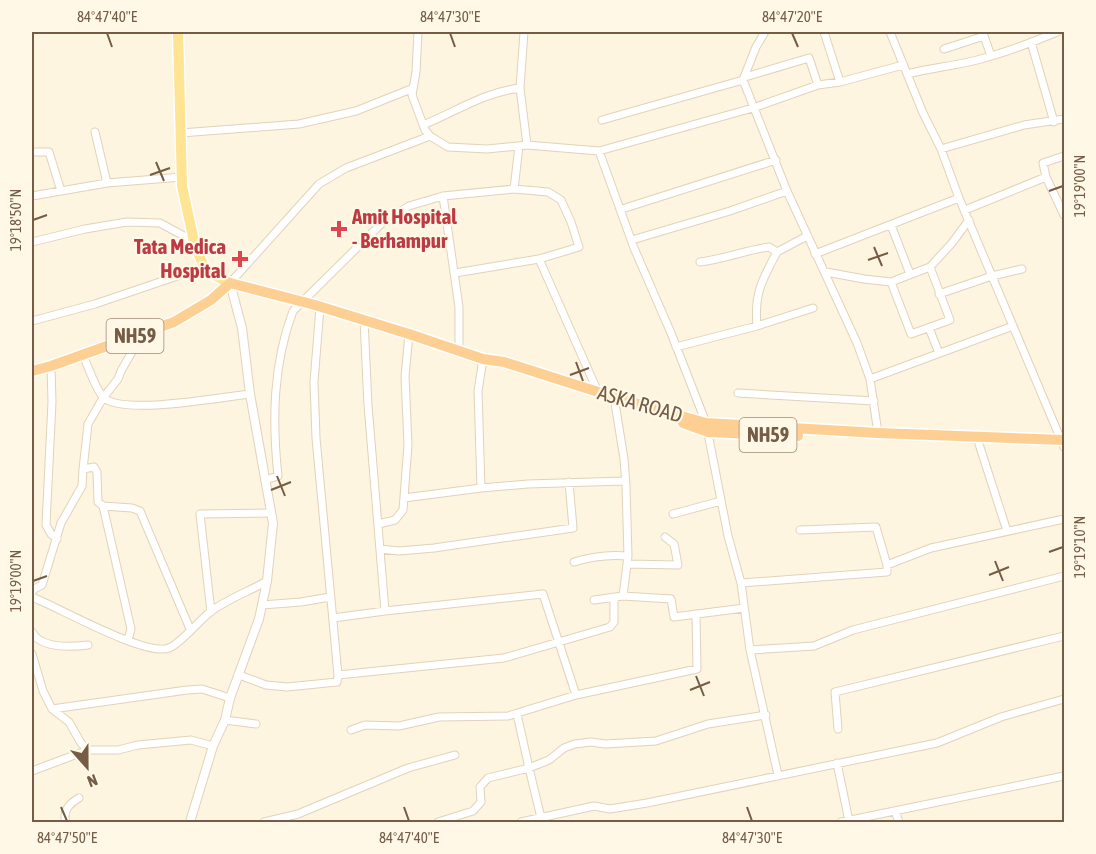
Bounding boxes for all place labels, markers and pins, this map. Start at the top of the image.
place label: Amit Hospital - Berhampur [351,204,457,252]
marker: Amit Hospital - Berhampur [330,220,348,238]
place label: Tata Medica Hospital [134,234,226,282]
marker: Tata Medica Hospital [231,250,249,268]

